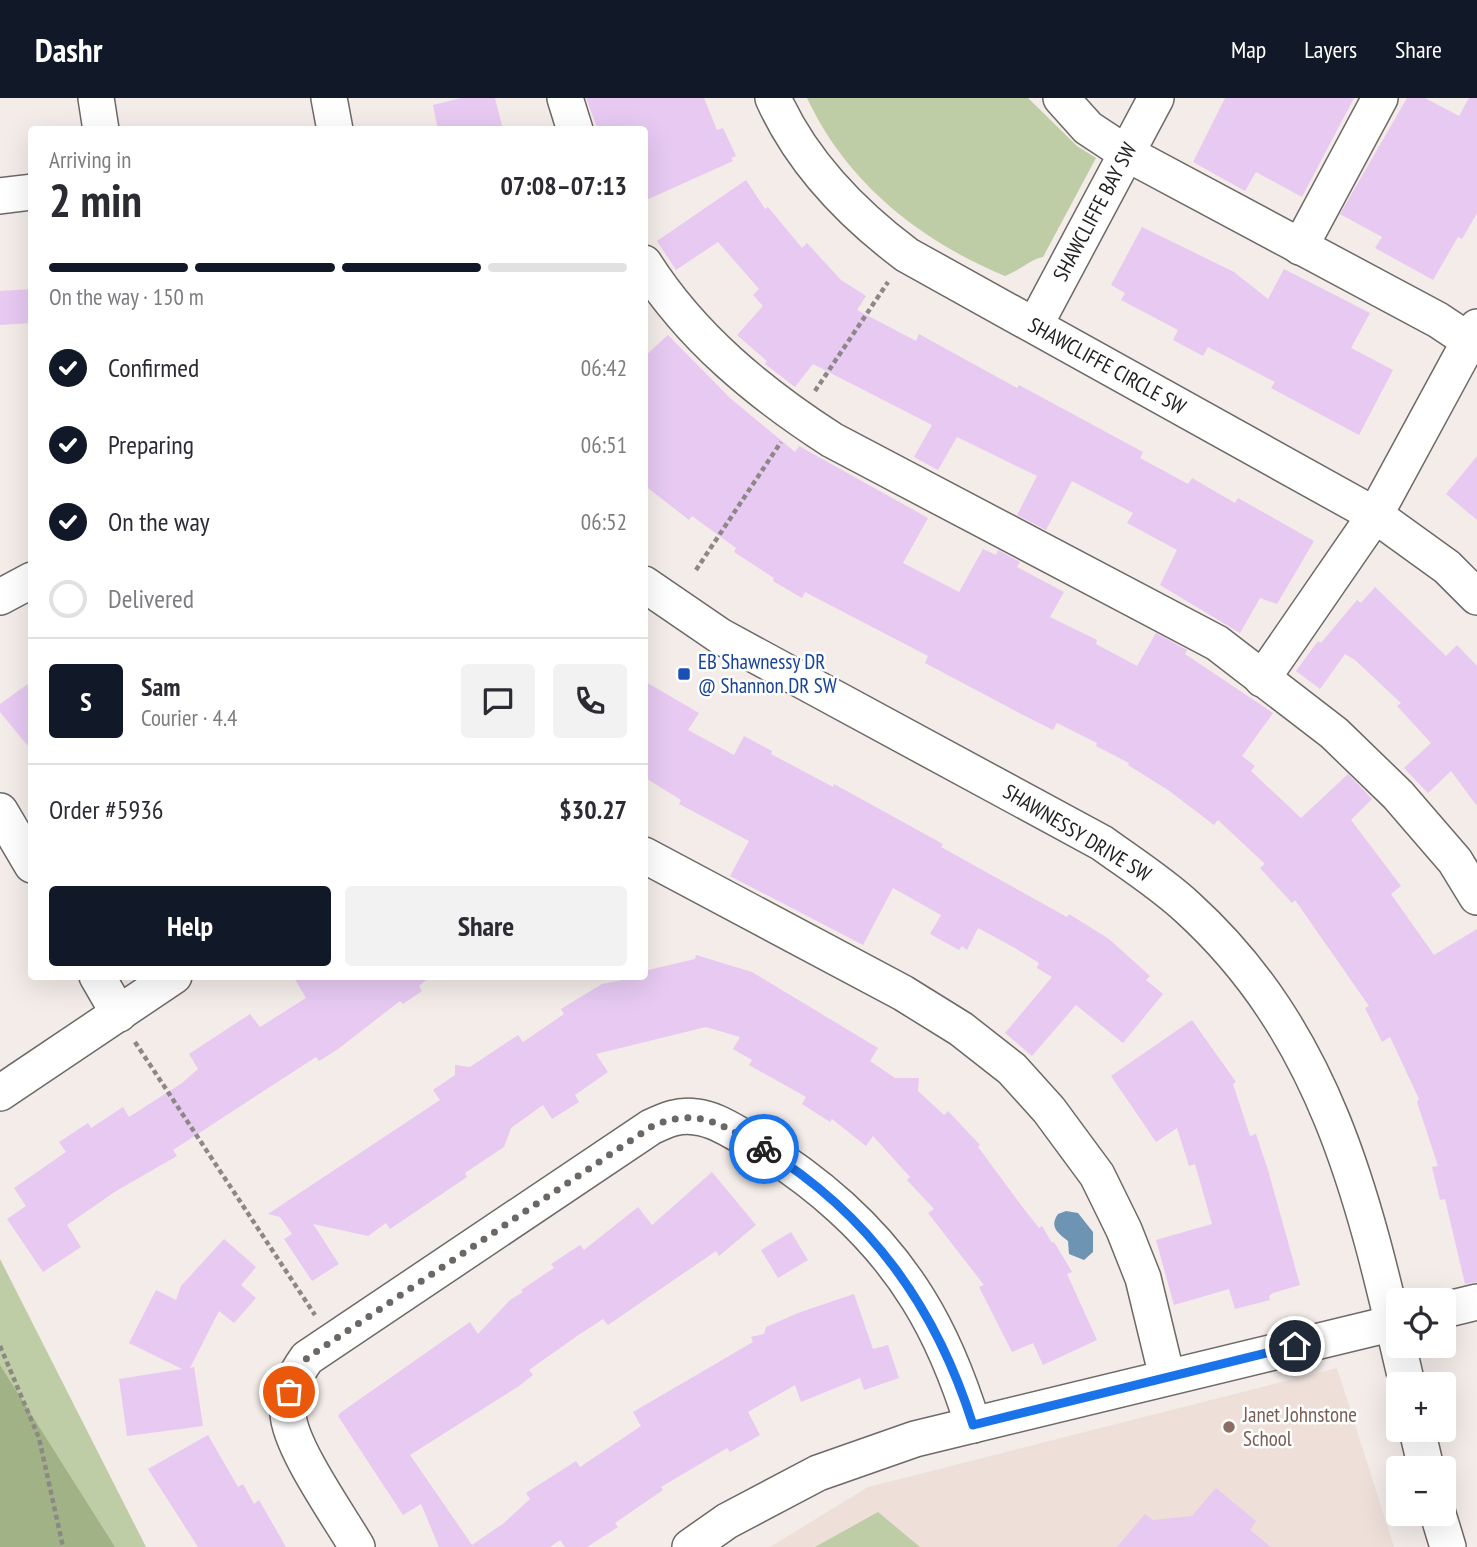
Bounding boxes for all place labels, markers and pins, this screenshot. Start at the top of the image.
place label: EB Shawnessy DR @ Shannon DR SW [698,648,837,699]
marker: EB Shawnessy DR @ Shannon DR SW [676,666,692,682]
pin [1265,1316,1325,1376]
pin [259,1362,319,1422]
place label: Janet Johnstone School [1242,1401,1357,1452]
marker: Janet Johnstone School [1221,1419,1237,1435]

